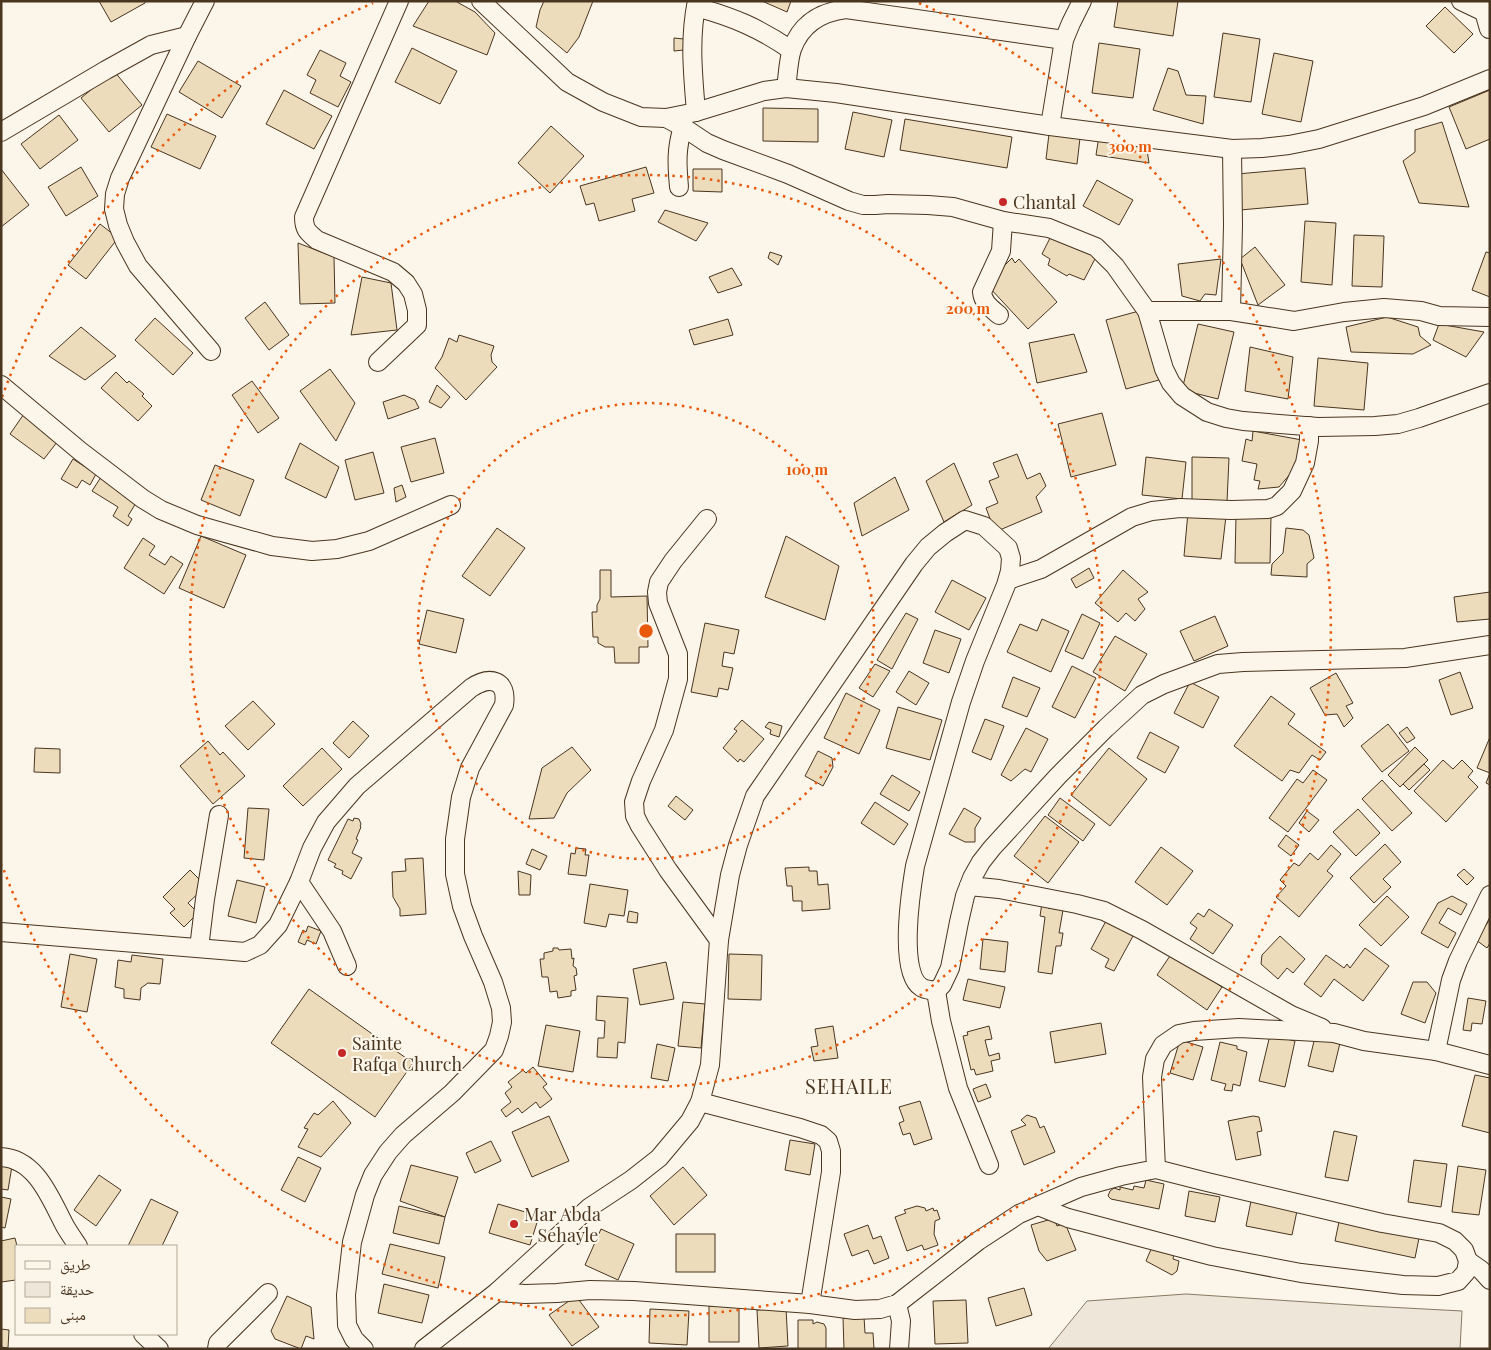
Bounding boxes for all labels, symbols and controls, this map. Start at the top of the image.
text: 300 m [1108,136,1152,156]
place label: Chantal [1013,190,1076,214]
marker: Chantal [997,196,1009,208]
text: 200 m [946,298,991,318]
text: 100 m [786,459,829,479]
centre of rings [637,622,655,640]
place label: Sainte Rafqa Church [352,1031,462,1076]
marker: Sainte Rafqa Church [336,1047,348,1059]
district label: SEHAILE [805,1072,893,1099]
place label: Mar Abda - Sehayle [524,1202,601,1247]
marker: Mar Abda - Sehayle [508,1218,520,1230]
legend [15,1245,178,1335]
text: طريق [60,1254,91,1275]
text: حديقة [60,1279,95,1299]
text: مبنى [60,1304,86,1325]

